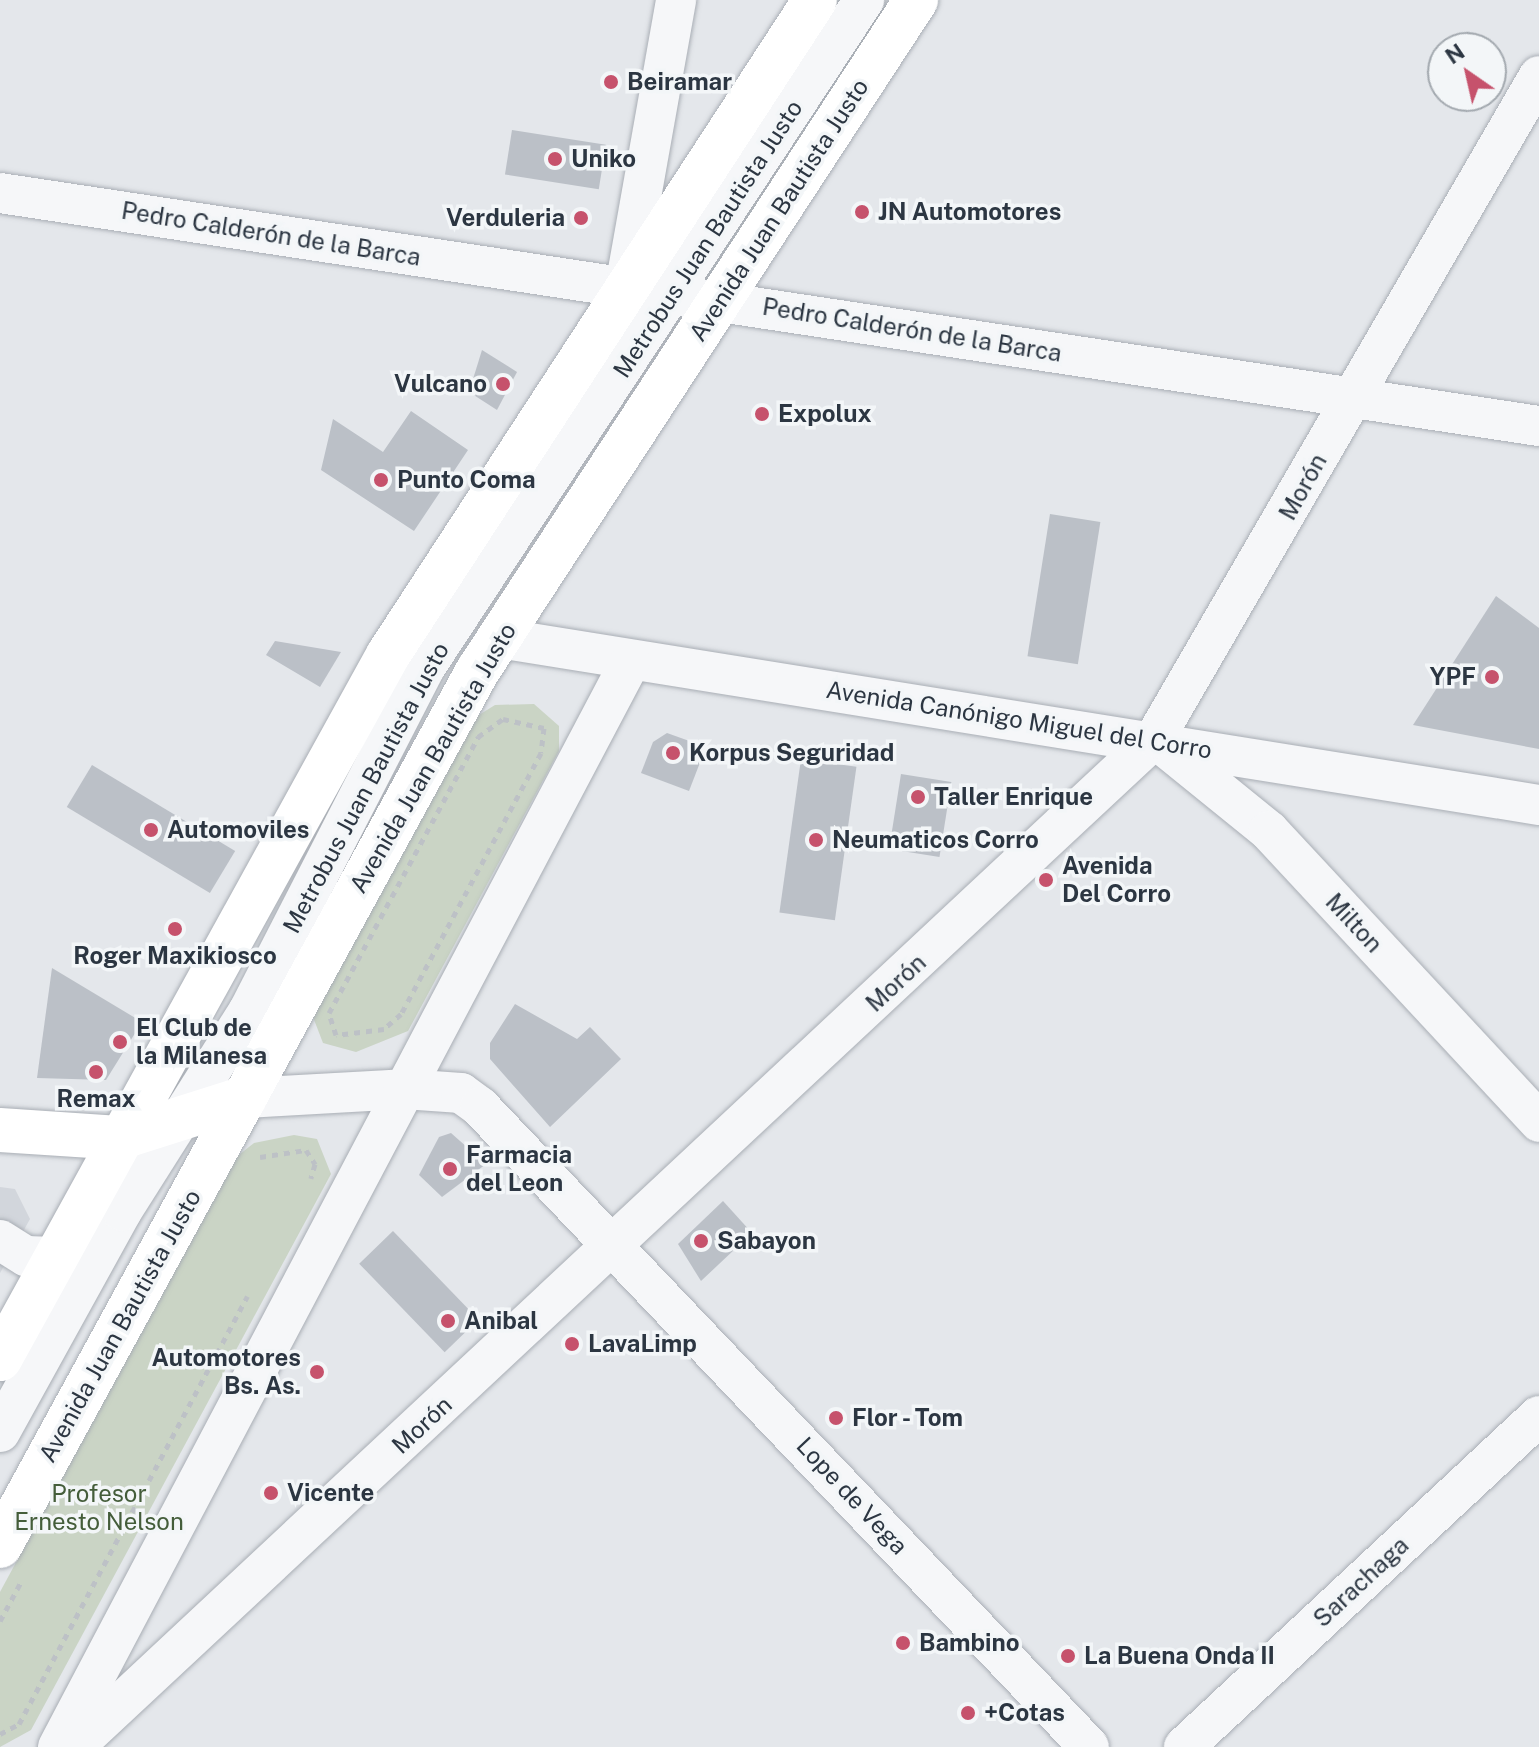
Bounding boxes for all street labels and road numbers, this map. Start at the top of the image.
street label: Avenida Juan Bautista Justo [683,73,875,347]
street label: Metrobus Juan Bautista Justo [607,95,809,383]
street label: Pedro Calderón de la Barca [119,196,423,272]
street label: Pedro Calderón de la Barca [760,292,1064,368]
street label: Morón [1273,449,1333,525]
street label: Avenida Juan Bautista Justo [344,618,522,898]
street label: Metrobus Juan Bautista Justo [277,638,455,938]
street label: Avenida Canónigo Miguel del Corro [824,675,1214,765]
street label: Milton [1320,888,1388,958]
street label: Morón [860,948,932,1018]
street label: Avenida Juan Bautista Justo [33,1185,207,1467]
street label: Morón [386,1390,458,1460]
street label: Lope de Vega [790,1431,914,1561]
street label: Sarachaga [1308,1531,1414,1633]

